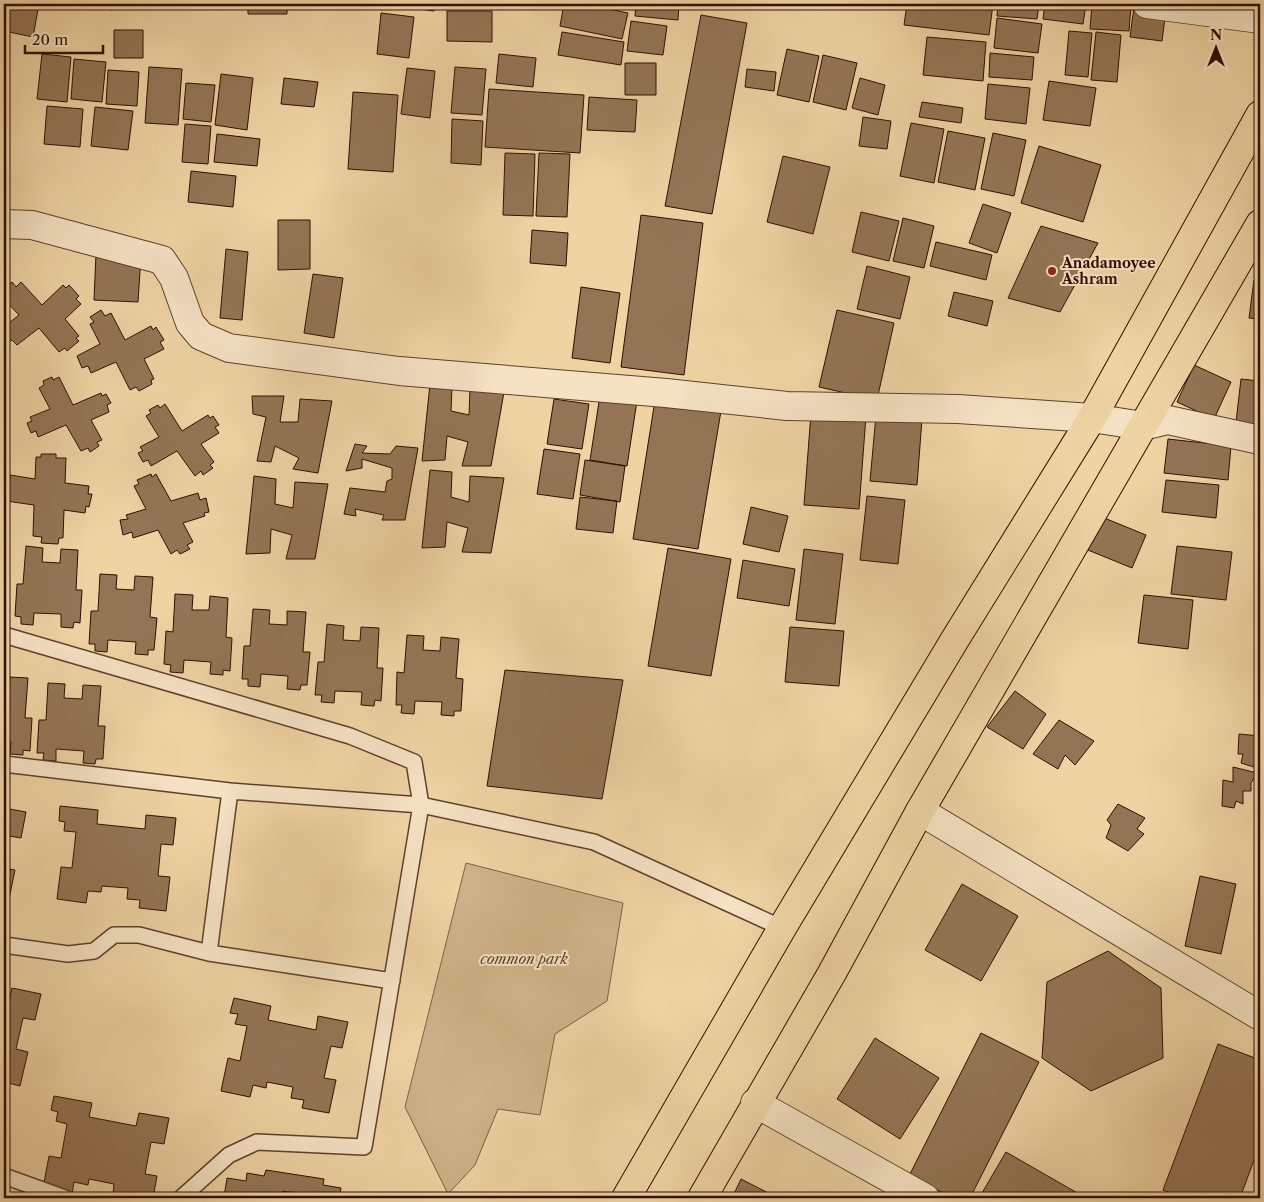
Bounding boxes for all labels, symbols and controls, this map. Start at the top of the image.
scale bar [25,22,102,54]
north arrow [1192,22,1242,72]
text: N [1210,26,1222,44]
text: 20 m [32,30,68,49]
place label: Anadamoyee Ashram [1061,254,1156,288]
marker: Anadamoyee Ashram [1046,265,1058,277]
park label: common park [480,950,569,968]

